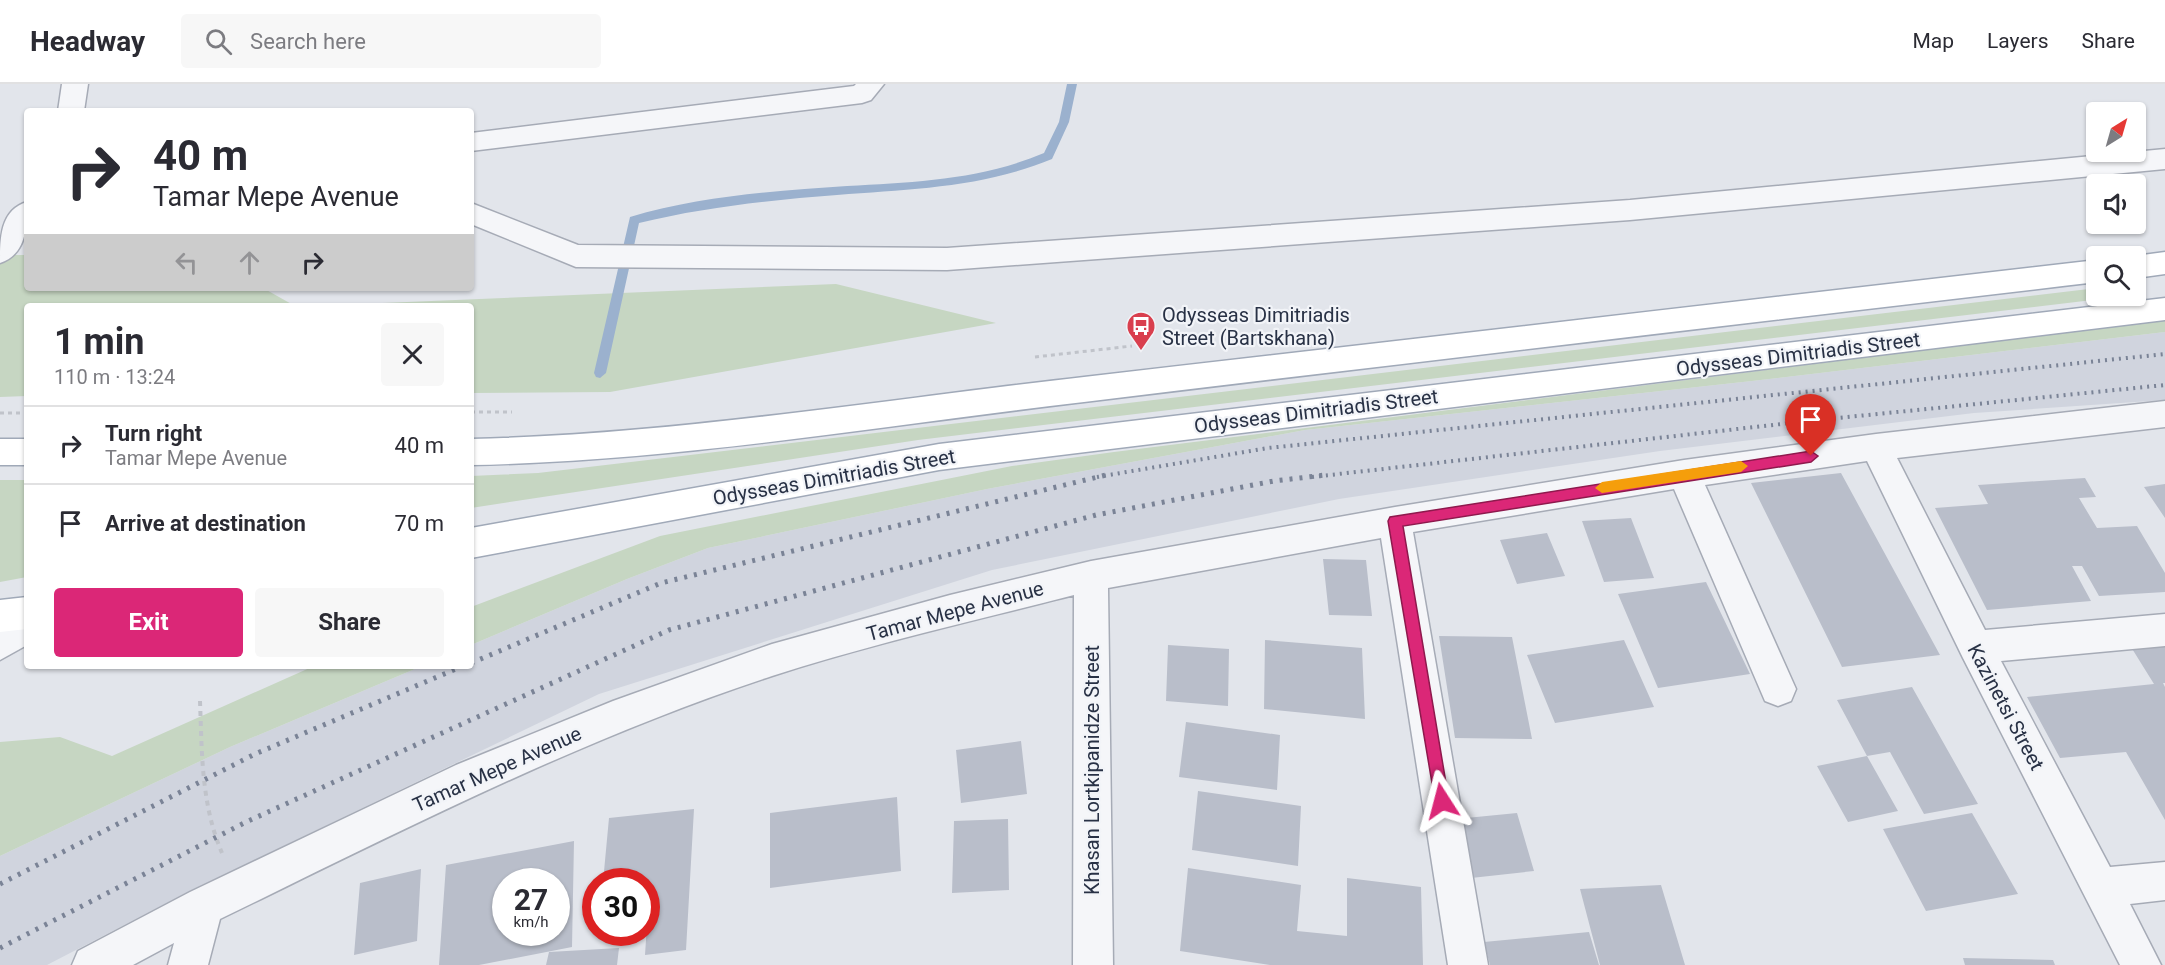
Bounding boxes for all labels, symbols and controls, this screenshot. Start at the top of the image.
search box [181,14,601,68]
text: Headway [30,25,145,58]
icon: search [202,25,235,58]
text: Search here [250,29,366,54]
text: Map [1912,29,1954,53]
text: Layers [1987,29,2048,53]
text: Share [2081,29,2135,53]
north arrow [2086,102,2146,162]
map controls [2086,102,2146,306]
text: 40 m [153,131,248,180]
icon: right [54,132,132,210]
button: sound [2086,174,2146,234]
text: Tamar Mepe Avenue [153,181,399,213]
icon: left [170,246,203,279]
icon: ahead [233,246,266,279]
icon: right [296,246,329,279]
button: search [2086,246,2146,306]
place label: Odysseas Dimitriadis Street (Bartskhana) [1162,303,1350,350]
bus stop icon: Odysseas Dimitriadis Street (Bartskhana) [1125,310,1157,352]
text: 1 min [54,321,145,363]
button: close [381,323,444,386]
street label: Odysseas Dimitriadis Street [1675,327,1921,381]
text: 110 m · 13:24 [54,365,175,389]
street label: Odysseas Dimitriadis Street [1193,384,1439,438]
pin [1785,394,1836,456]
icon: arrive [1794,403,1827,436]
text: Turn right [105,421,202,446]
icon: right [54,429,87,462]
text: 40 m [395,433,444,458]
street label: Odysseas Dimitriadis Street [711,444,957,510]
text: Tamar Mepe Avenue [105,446,287,470]
icon: arrive [54,507,87,540]
text: Arrive at destination [105,511,306,536]
text: 70 m [395,511,444,536]
street label: Tamar Mepe Avenue [864,576,1046,646]
button: Exit [54,588,243,657]
button: Share [255,588,444,657]
street label: Kazinetsi Street [1963,640,2049,774]
street label: Khasan Lortkipanidze Street [1080,645,1104,895]
street label: Tamar Mepe Avenue [409,721,585,817]
position arrow [1410,769,1474,833]
speed limit sign: 30 [582,868,660,946]
text: 27 [514,882,548,917]
text: km/h [513,913,549,931]

